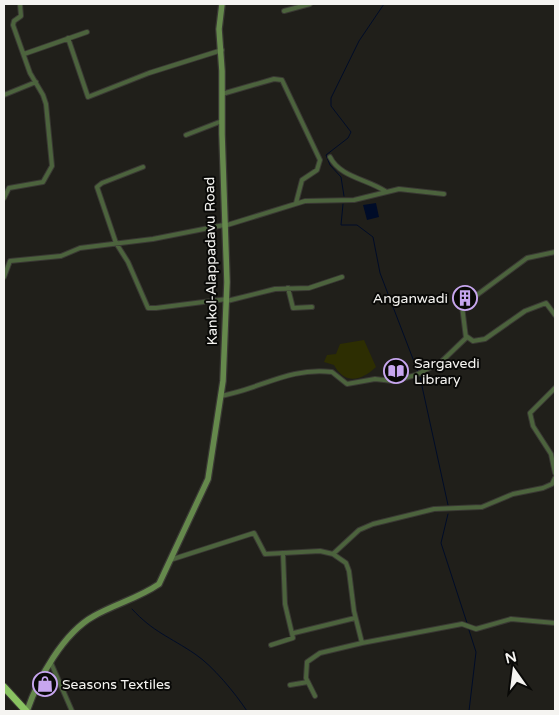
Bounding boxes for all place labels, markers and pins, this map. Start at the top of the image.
building icon: Anganwadi [452,285,478,311]
place label: Anganwadi [373,290,448,307]
place label: Sargavedi Library [414,355,480,388]
library icon: Sargavedi Library [383,358,409,384]
shop icon: Seasons Textiles [32,671,58,697]
place label: Seasons Textiles [62,676,171,693]

